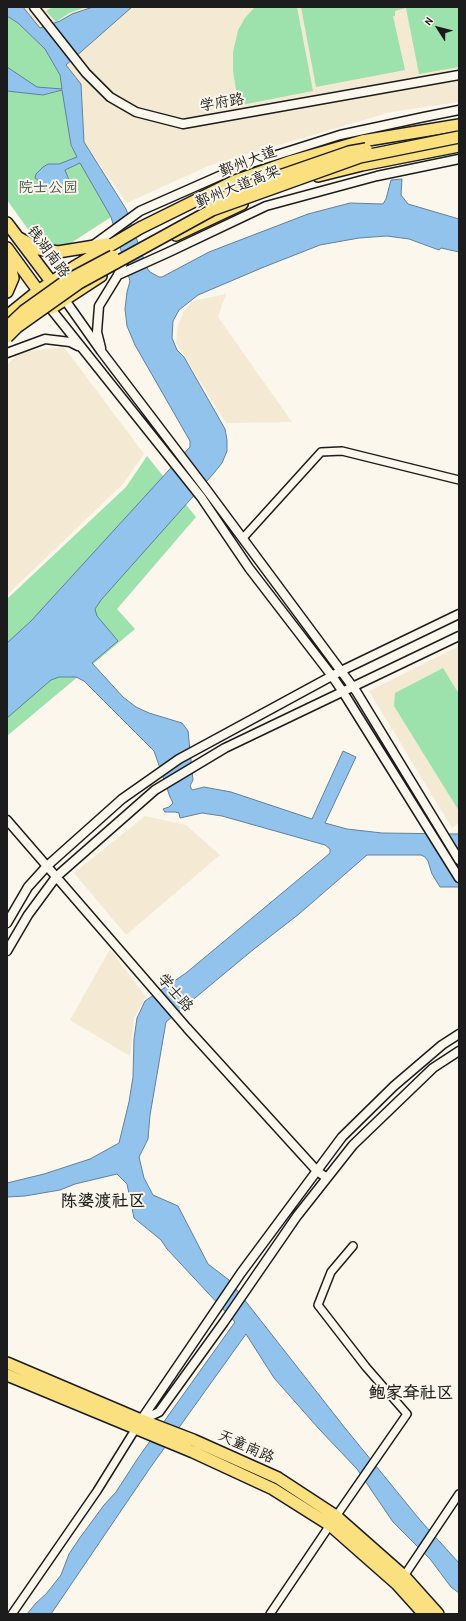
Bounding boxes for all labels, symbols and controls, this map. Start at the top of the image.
north arrow [418,8,458,48]
text: N [421,14,436,27]
street label: 学府路 [198,90,246,116]
street label: 鄞州大道 [217,143,279,181]
street label: 鄞州大道高架 [193,162,283,212]
park label: 院士公园 [18,179,78,197]
street label: 钱湖南路 [23,223,73,281]
street label: 学士路 [153,970,197,1016]
district label: 陈婆渡社区 [61,1191,145,1211]
district label: 鲍家耷社区 [369,1383,453,1403]
street label: 天童南路 [215,1427,277,1467]

